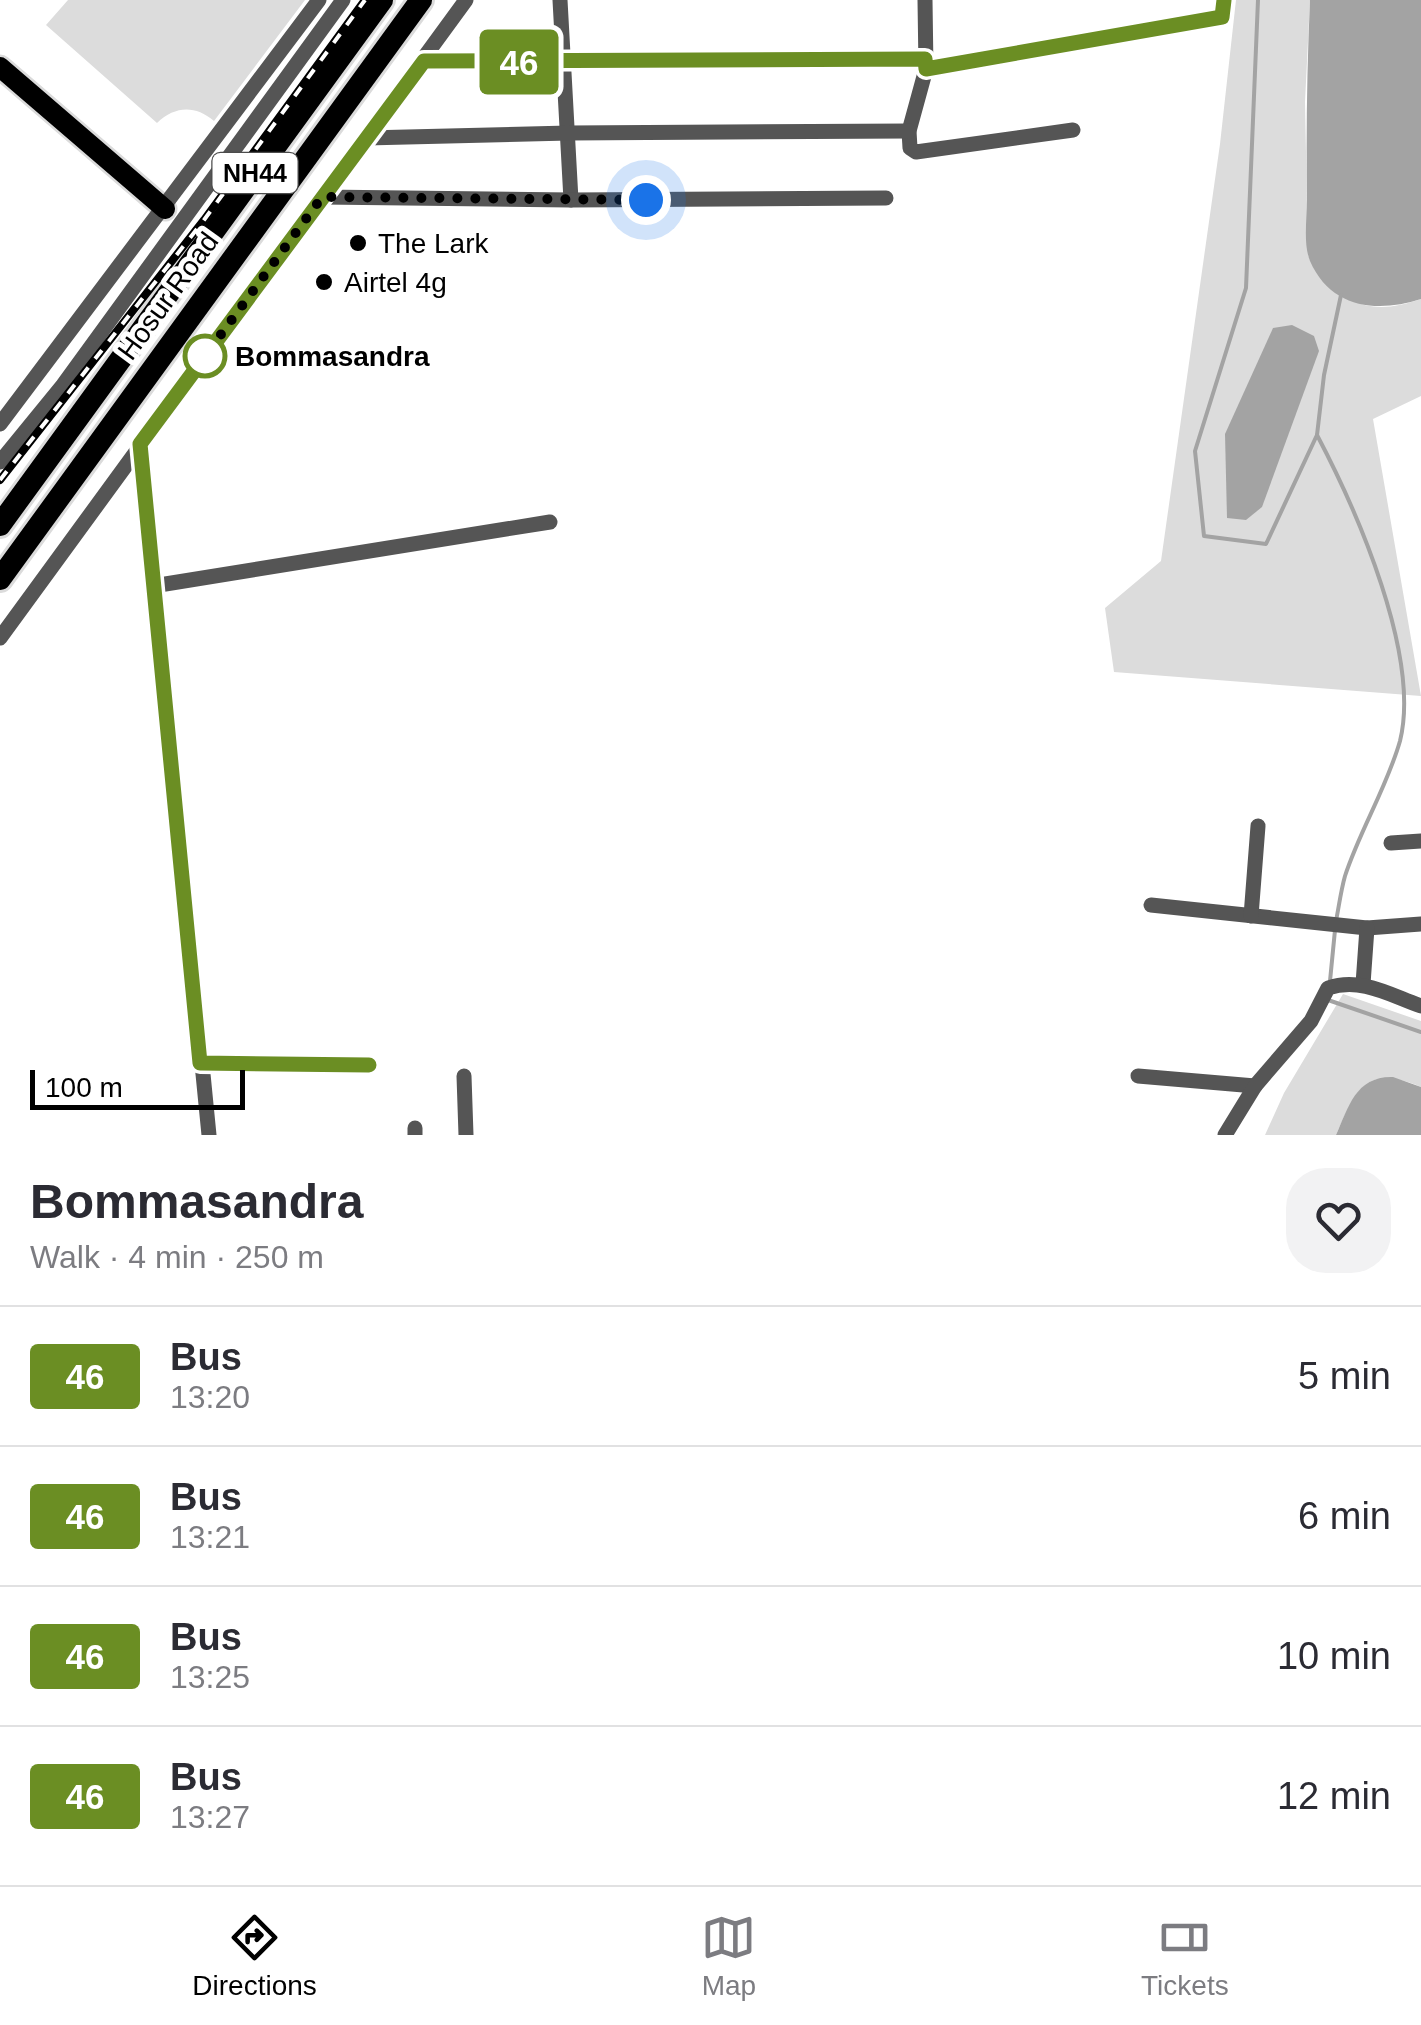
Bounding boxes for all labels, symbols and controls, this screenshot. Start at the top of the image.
line badge: 46 [474,30,564,94]
text: 46 [500,43,538,82]
road number: NH44 [212,153,298,193]
your location [621,175,671,225]
street label: Hosur Road [112,226,224,366]
place label: The Lark [378,228,489,259]
marker: The Lark [347,232,369,254]
place label: Airtel 4g [344,267,447,298]
marker: Airtel 4g [313,271,335,293]
marker: Bommasandra [184,335,226,377]
place label: Bommasandra [235,341,430,372]
scale bar [30,1065,245,1110]
text: 100 m [45,1072,123,1103]
button: heart [1286,1168,1391,1273]
text: Bommasandra [30,1175,363,1228]
text: Walk · 4 min · 250 m [30,1239,324,1275]
text: Bus [170,1336,242,1378]
text: 5 min [1298,1355,1391,1397]
text: 46 [66,1357,104,1396]
text: 13:20 [170,1379,250,1415]
text: Bus [170,1476,242,1518]
text: 6 min [1298,1495,1391,1537]
text: 46 [66,1497,104,1536]
text: 13:21 [170,1519,250,1555]
text: Bus [170,1616,242,1658]
text: 10 min [1277,1635,1391,1677]
text: 46 [66,1637,104,1676]
text: 13:25 [170,1659,250,1695]
text: Bus [170,1756,242,1798]
text: 12 min [1277,1775,1391,1817]
text: 46 [66,1777,104,1816]
text: 13:27 [170,1799,250,1835]
tab: Directions [192,1910,317,2002]
tab: Map [701,1910,756,2002]
tab: Tickets [1141,1910,1229,2002]

